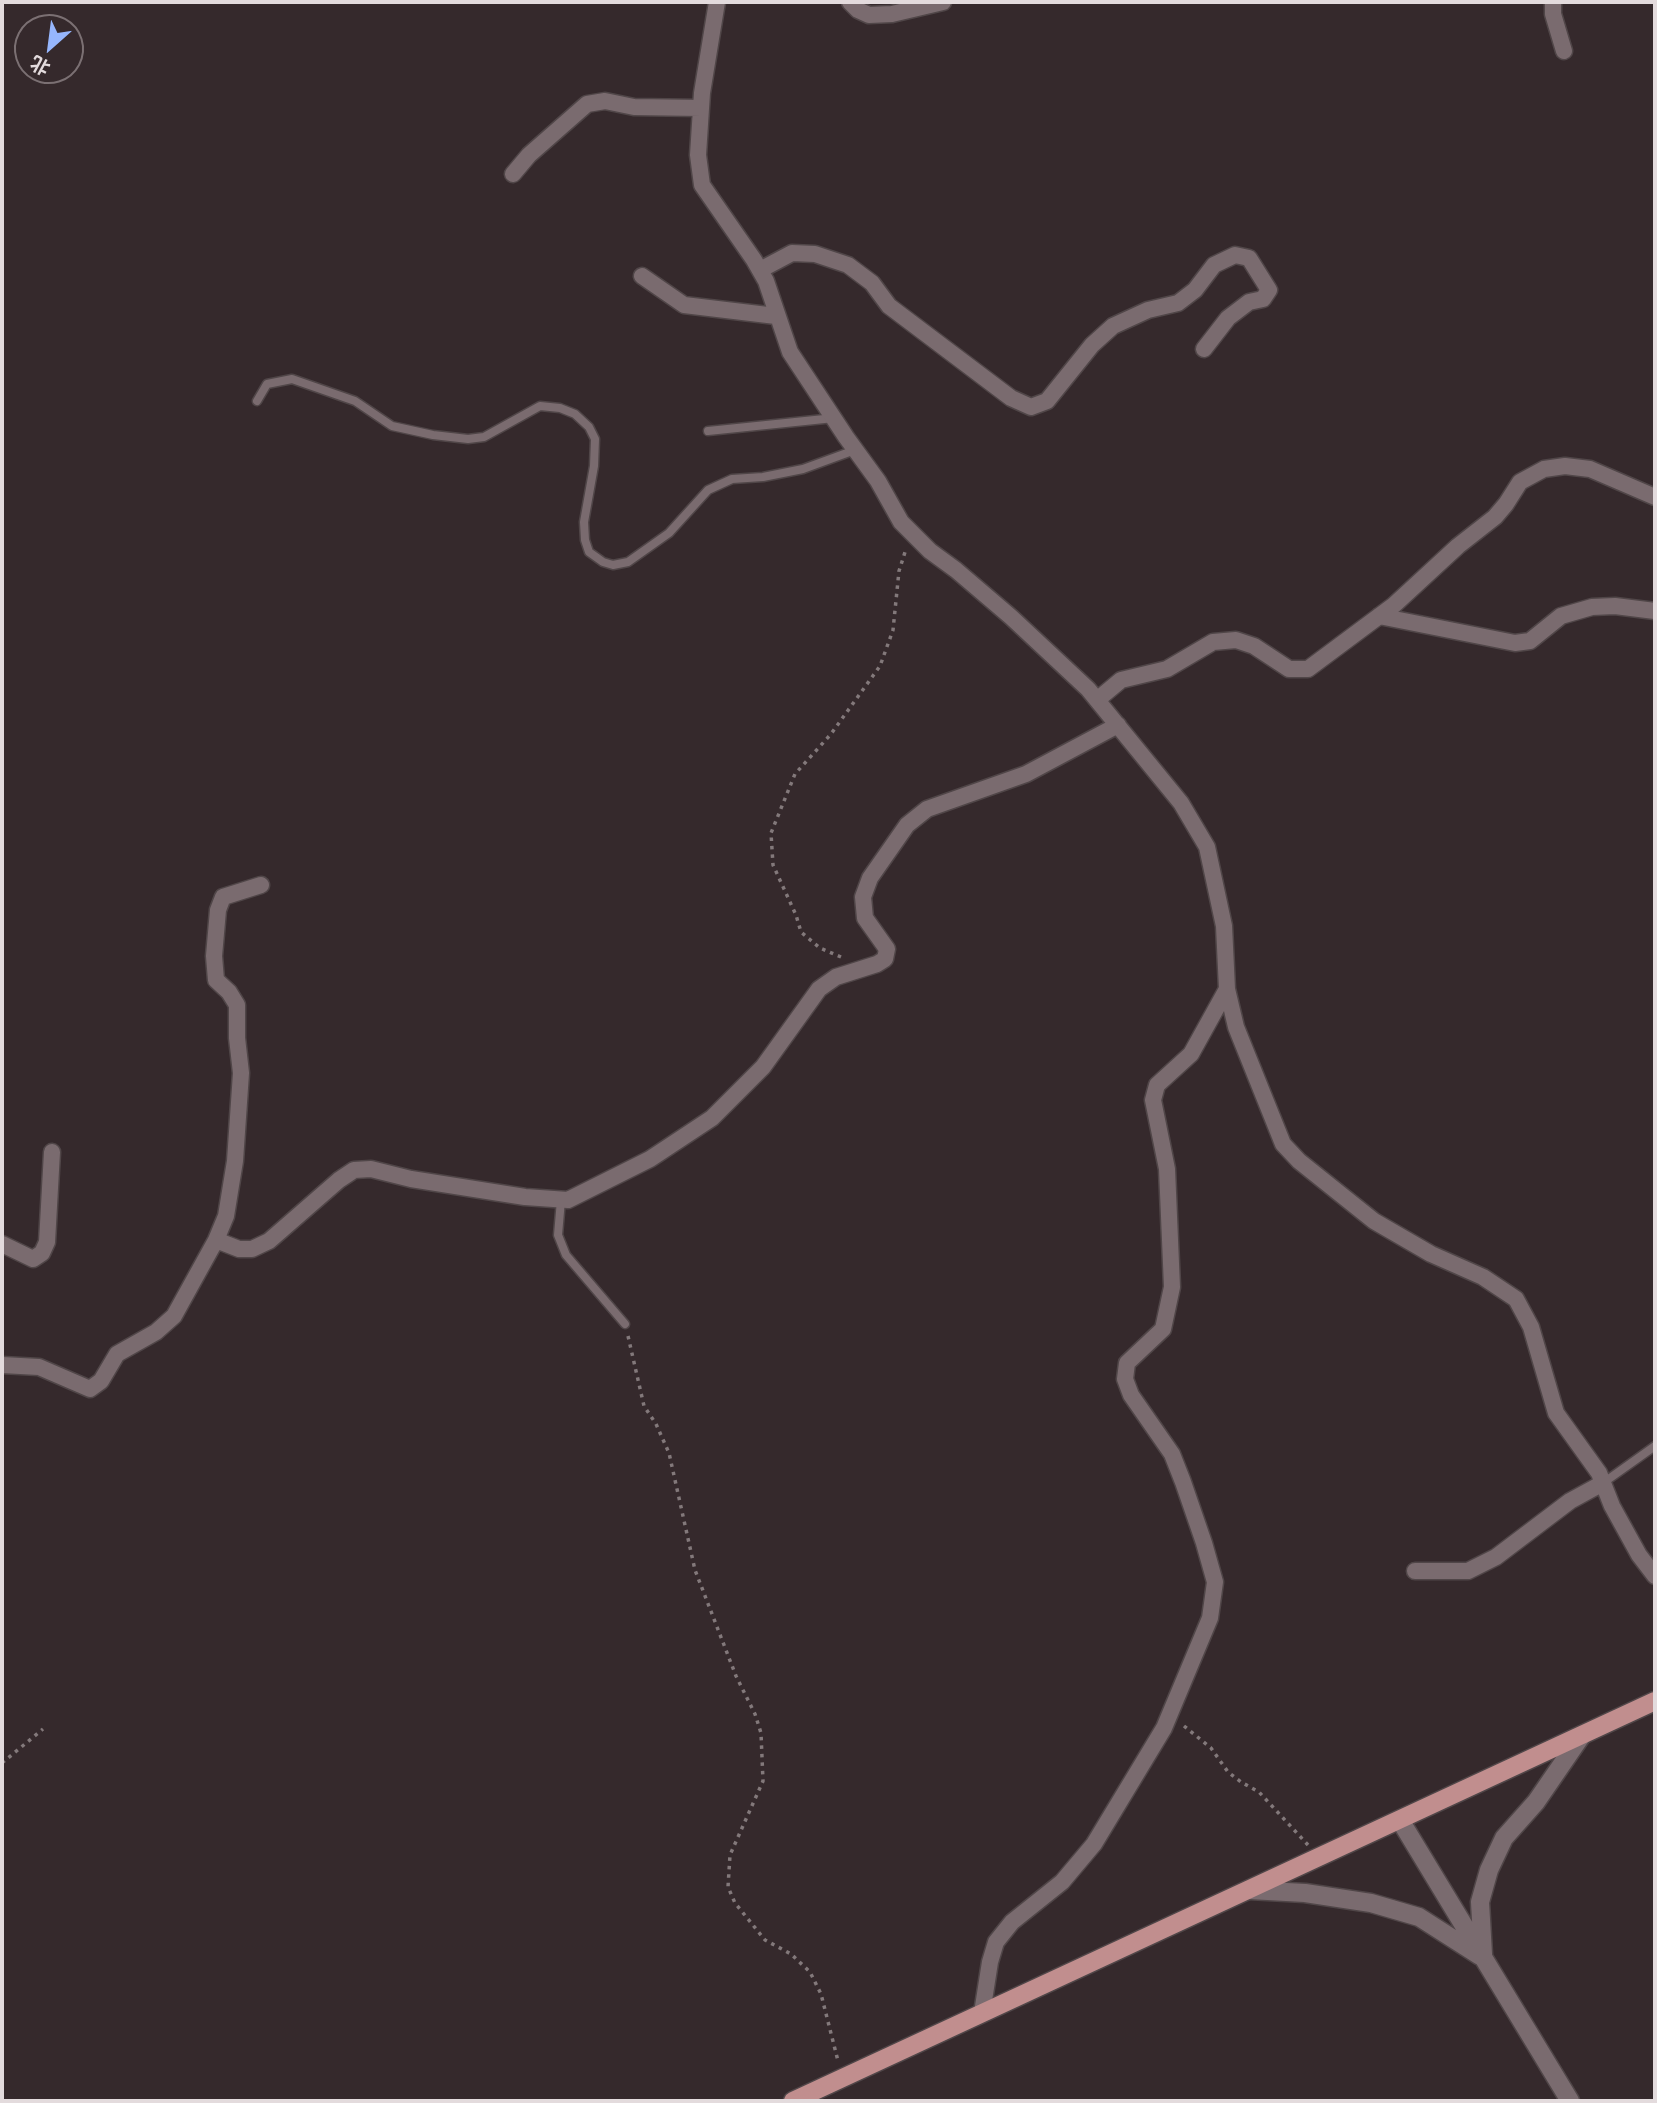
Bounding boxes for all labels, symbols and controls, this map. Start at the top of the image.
north arrow [14,14,84,84]
text: 北 [26,50,55,82]

